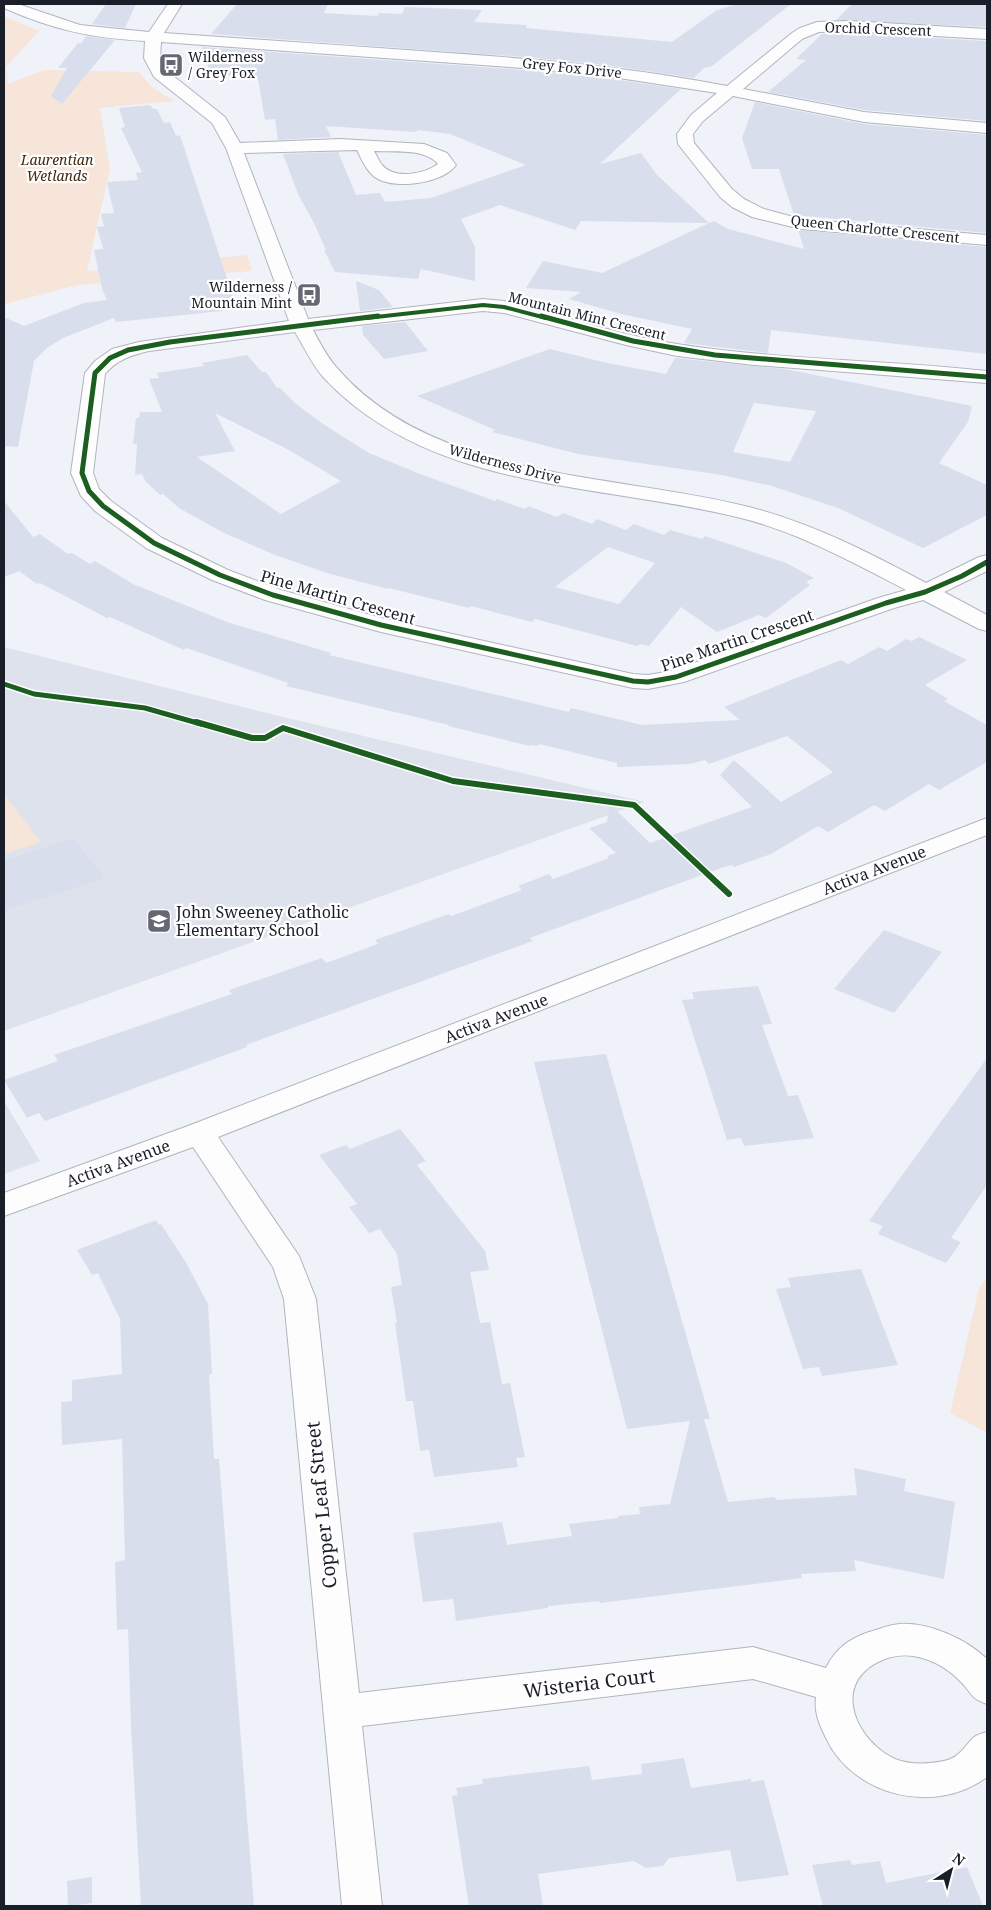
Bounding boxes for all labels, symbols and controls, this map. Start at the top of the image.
street label: Orchid Crescent [824,17,932,40]
place label: Wilderness / Grey Fox [188,47,263,82]
bus stop icon: Wilderness / Grey Fox [158,52,184,78]
street label: Grey Fox Drive [521,53,623,82]
park label: Laurentian Wetlands [20,150,94,185]
street label: Queen Charlotte Crescent [790,210,960,247]
place label: Wilderness / Mountain Mint [191,277,293,312]
bus stop icon: Wilderness / Mountain Mint [296,282,322,308]
street label: Mountain Mint Crescent [506,287,668,344]
street label: Wilderness Drive [447,439,564,488]
street label: Pine Martin Crescent [258,564,418,630]
street label: Pine Martin Crescent [658,603,817,676]
street label: Activa Avenue [819,840,929,900]
place label: John Sweeney Catholic Elementary School [175,901,349,941]
school or university icon: John Sweeney Catholic Elementary School [146,908,172,934]
street label: Activa Avenue [441,988,551,1048]
street label: Activa Avenue [63,1134,173,1192]
street label: Copper Leaf Street [299,1420,343,1590]
street label: Wisteria Court [522,1662,657,1704]
north arrow [926,1845,976,1895]
text: N [949,1848,969,1870]

